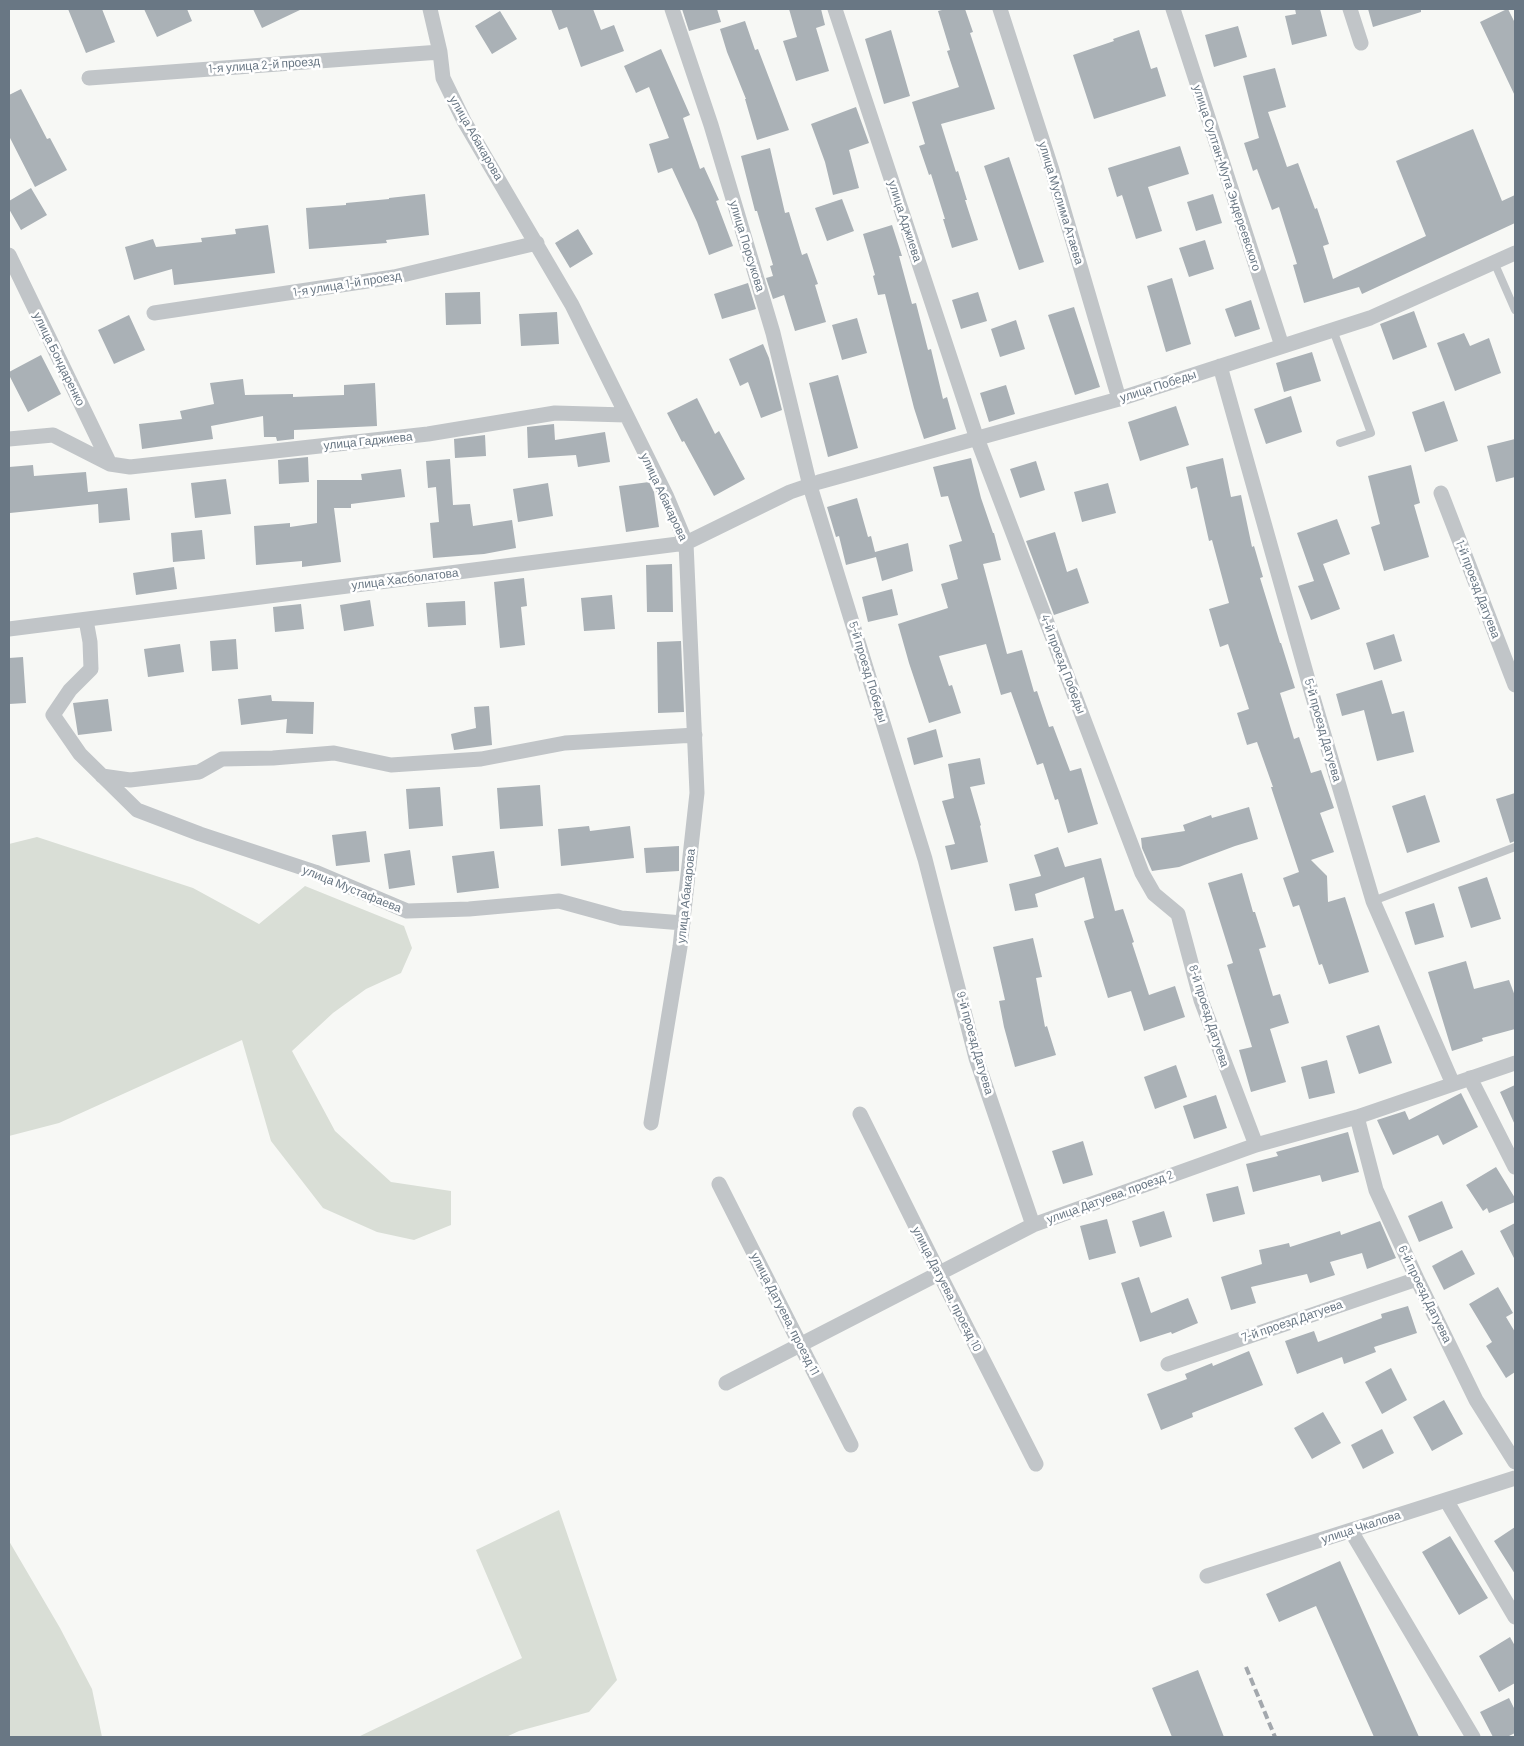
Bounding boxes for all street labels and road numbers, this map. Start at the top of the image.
street label: 1-я улица 2-й проезд [208,54,320,76]
street label: улица Султан-Мута Эндереевского [1190,83,1264,273]
street label: улица Абакарова [446,93,506,183]
street label: улица Муслима Атаева [1035,140,1087,266]
street label: улица Аджиева [885,178,925,264]
street label: улица Порсукова [726,199,768,293]
street label: 1-я улица 1-й проезд [292,268,402,300]
street label: улица Бондаренко [30,310,88,408]
street label: улица Победы [1118,367,1198,405]
street label: улица Гаджиева [323,429,413,453]
street label: улица Абакарова [637,451,691,543]
street label: 1-й проезд Датуева [1453,538,1503,640]
street label: улица Хасболатова [351,565,459,593]
street label: 4-й проезд Победы [1037,612,1089,716]
street label: 5-й проезд Победы [846,620,890,724]
street label: 5-й проезд Датуева [1301,677,1345,783]
street label: улица Абакарова [674,848,698,944]
street label: улица Мустафаева [300,863,404,915]
street label: 8-й проезд Датуева [1186,963,1232,1069]
street label: 9-й проезд Датуева [953,990,997,1096]
street label: улица Датуева, проезд 2 [1045,1167,1175,1227]
street label: улица Датуева, проезд 10 [909,1224,985,1354]
street label: 6-й проезд Датуева [1395,1243,1455,1345]
street label: улица Датуева, проезд 11 [748,1250,822,1378]
street label: 7-й проезд Датуева [1240,1297,1344,1345]
street label: улица Чкалова [1320,1507,1402,1547]

